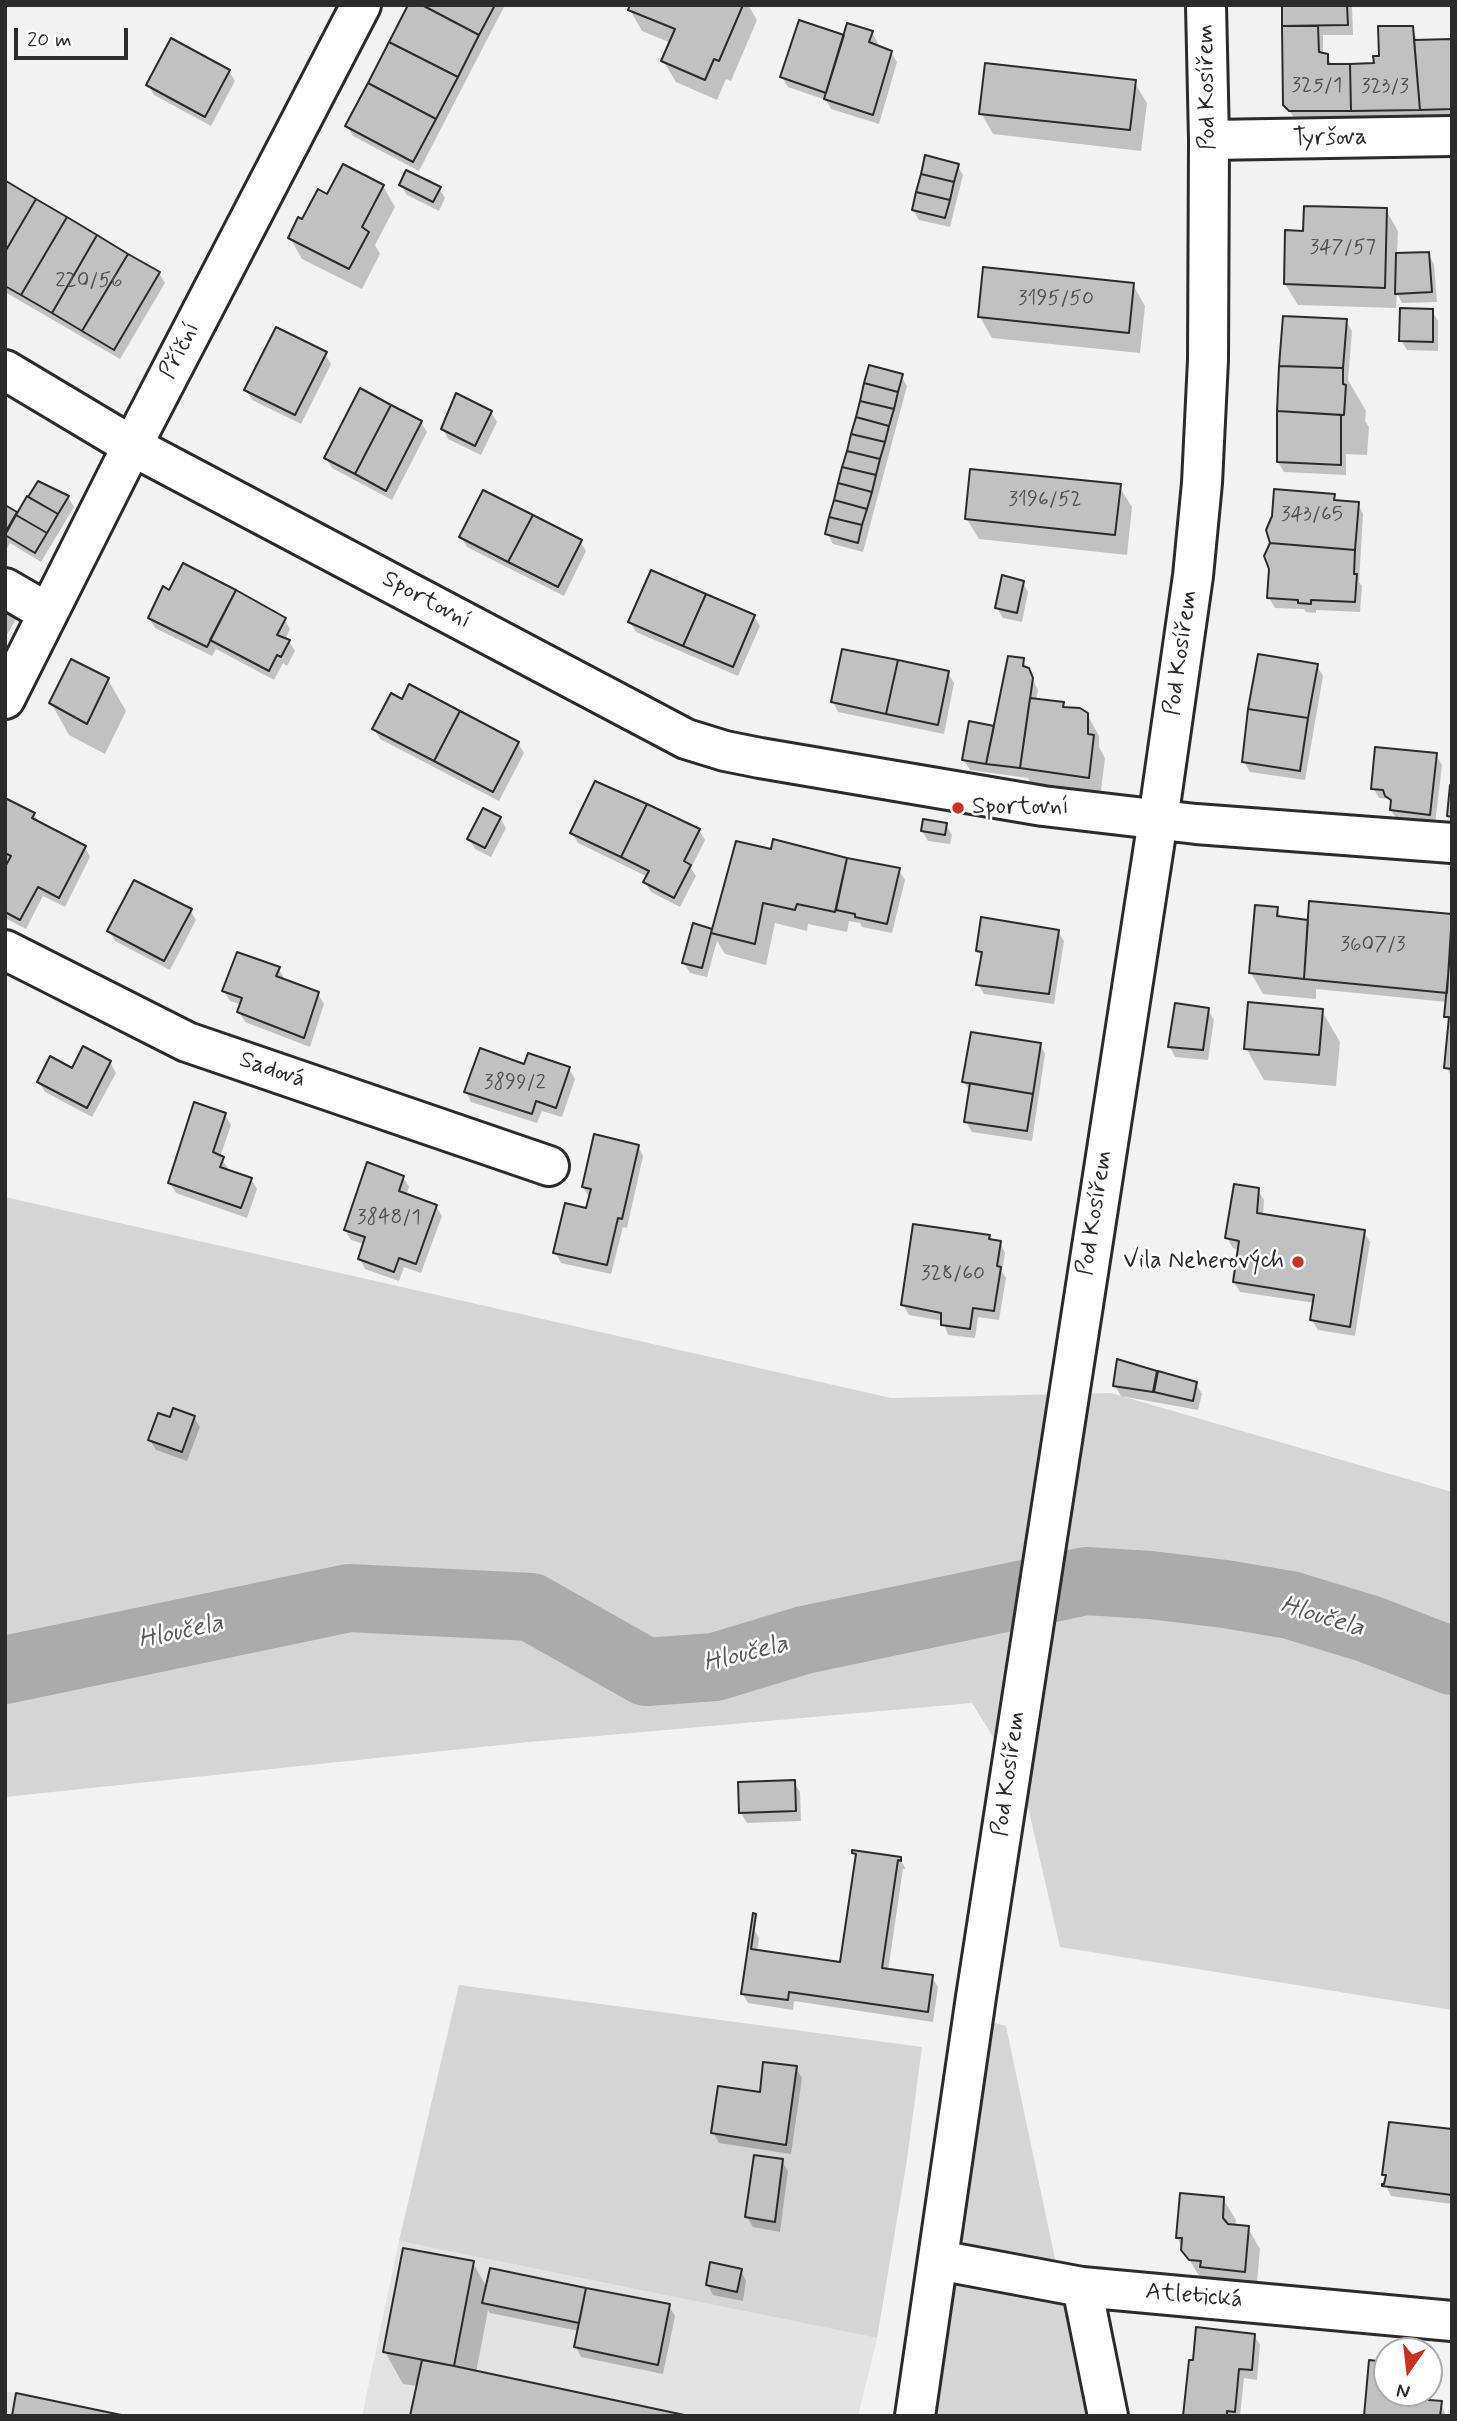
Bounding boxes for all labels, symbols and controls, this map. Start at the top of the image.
scale bar [18,14,131,58]
street label: Pod Kosířem [1193,24,1223,150]
text: 20 m [27,26,72,54]
house number: 325/1 [1292,74,1342,100]
house number: 323/3 [1361,75,1409,101]
street label: Tyršova [1292,124,1368,154]
house number: 347/57 [1310,236,1376,262]
house number: 220/56 [55,269,123,295]
house number: 3195/50 [1018,287,1094,313]
street label: Příční [155,318,207,384]
house number: 3196/52 [1008,488,1082,514]
house number: 343/65 [1281,503,1343,529]
street label: Sportovní [376,566,476,636]
street label: Pod Kosířem [1159,588,1205,718]
place label: Sportovní [972,794,1069,822]
marker: Sportovní [950,800,966,816]
house number: 3607/3 [1340,933,1406,959]
street label: Sadová [235,1046,309,1096]
house number: 3899/2 [484,1071,546,1097]
street label: Pod Kosířem [1072,1148,1120,1278]
house number: 3848/1 [357,1206,421,1232]
place label: Vila Neherových [1123,1248,1284,1276]
marker: Vila Neherových [1290,1254,1306,1270]
house number: 328/60 [921,1262,985,1288]
water label: Hloučela [1276,1591,1368,1645]
water label: Hloučela [136,1609,226,1657]
water label: Hloučela [700,1629,792,1681]
street label: Pod Kosířem [987,1709,1033,1839]
street label: Atletická [1144,2278,1244,2316]
north arrow [1373,2337,1443,2407]
text: N [1394,2377,1412,2405]

